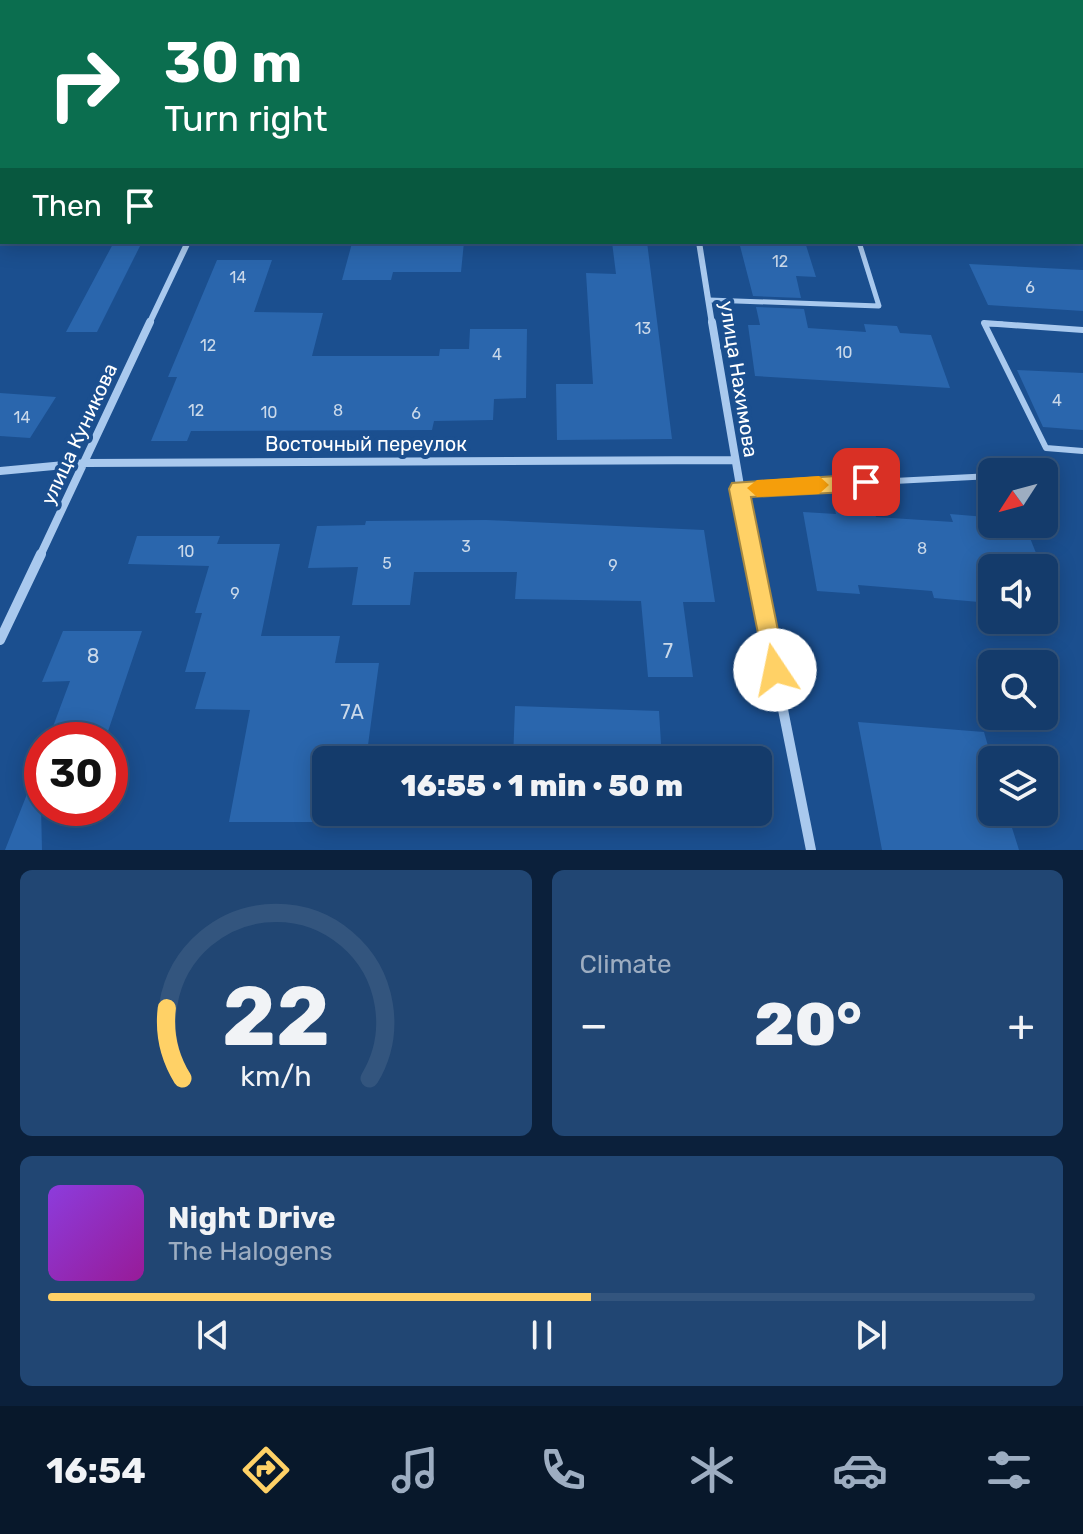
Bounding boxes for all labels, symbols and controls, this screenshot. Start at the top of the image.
text: 30 m [164,30,302,96]
icon: right [32,32,136,136]
text: Turn right [164,97,328,140]
icon: arrive [118,184,162,228]
text: Then [32,188,102,224]
house number: 12 [772,252,788,271]
house number: 14 [230,268,246,287]
house number: 6 [1025,278,1035,297]
street label: улица Нахимова [715,299,763,459]
house number: 13 [635,319,651,338]
house number: 12 [200,336,216,355]
house number: 10 [835,343,853,362]
house number: 4 [492,345,502,364]
street label: улица Куникова [36,359,122,509]
house number: 4 [1052,391,1062,410]
house number: 12 [188,401,204,420]
house number: 8 [333,401,343,420]
house number: 10 [260,403,278,422]
house number: 6 [411,404,421,423]
house number: 14 [14,408,30,427]
street label: Восточный переулок [265,432,467,456]
pin [832,448,900,516]
north arrow [978,458,1058,538]
map controls [978,458,1058,826]
icon: arrive [844,460,888,504]
house number: 3 [461,537,471,556]
house number: 8 [917,539,927,558]
house number: 10 [177,542,195,561]
house number: 5 [382,554,392,573]
button: sound [978,554,1058,634]
house number: 9 [608,556,618,575]
house number: 9 [230,584,240,603]
position arrow [733,628,817,712]
house number: 7 [663,639,673,663]
house number: 8 [87,644,99,668]
button: search [978,650,1058,730]
house number: 7А [340,700,364,724]
speed limit sign: 30 [24,722,128,826]
button: layers [978,746,1058,826]
text: 16:55 · 1 min · 50 m [401,768,683,804]
text: Climate [580,949,672,980]
text: 22 [222,967,330,1066]
text: 20° [754,989,862,1060]
text: − [580,999,608,1051]
text: + [1008,999,1035,1051]
text: km/h [240,1059,311,1093]
text: Night Drive [168,1200,336,1236]
text: The Halogens [168,1236,333,1267]
icon: previous [191,1313,235,1357]
icon: pause [520,1313,564,1357]
icon: next [849,1313,893,1357]
icon: directions [238,1442,294,1498]
icon: music [387,1442,443,1498]
icon: phone [535,1442,591,1498]
icon: climate [684,1442,740,1498]
icon: car [832,1442,888,1498]
icon: filters [981,1442,1037,1498]
text: 16:54 [46,1449,146,1492]

